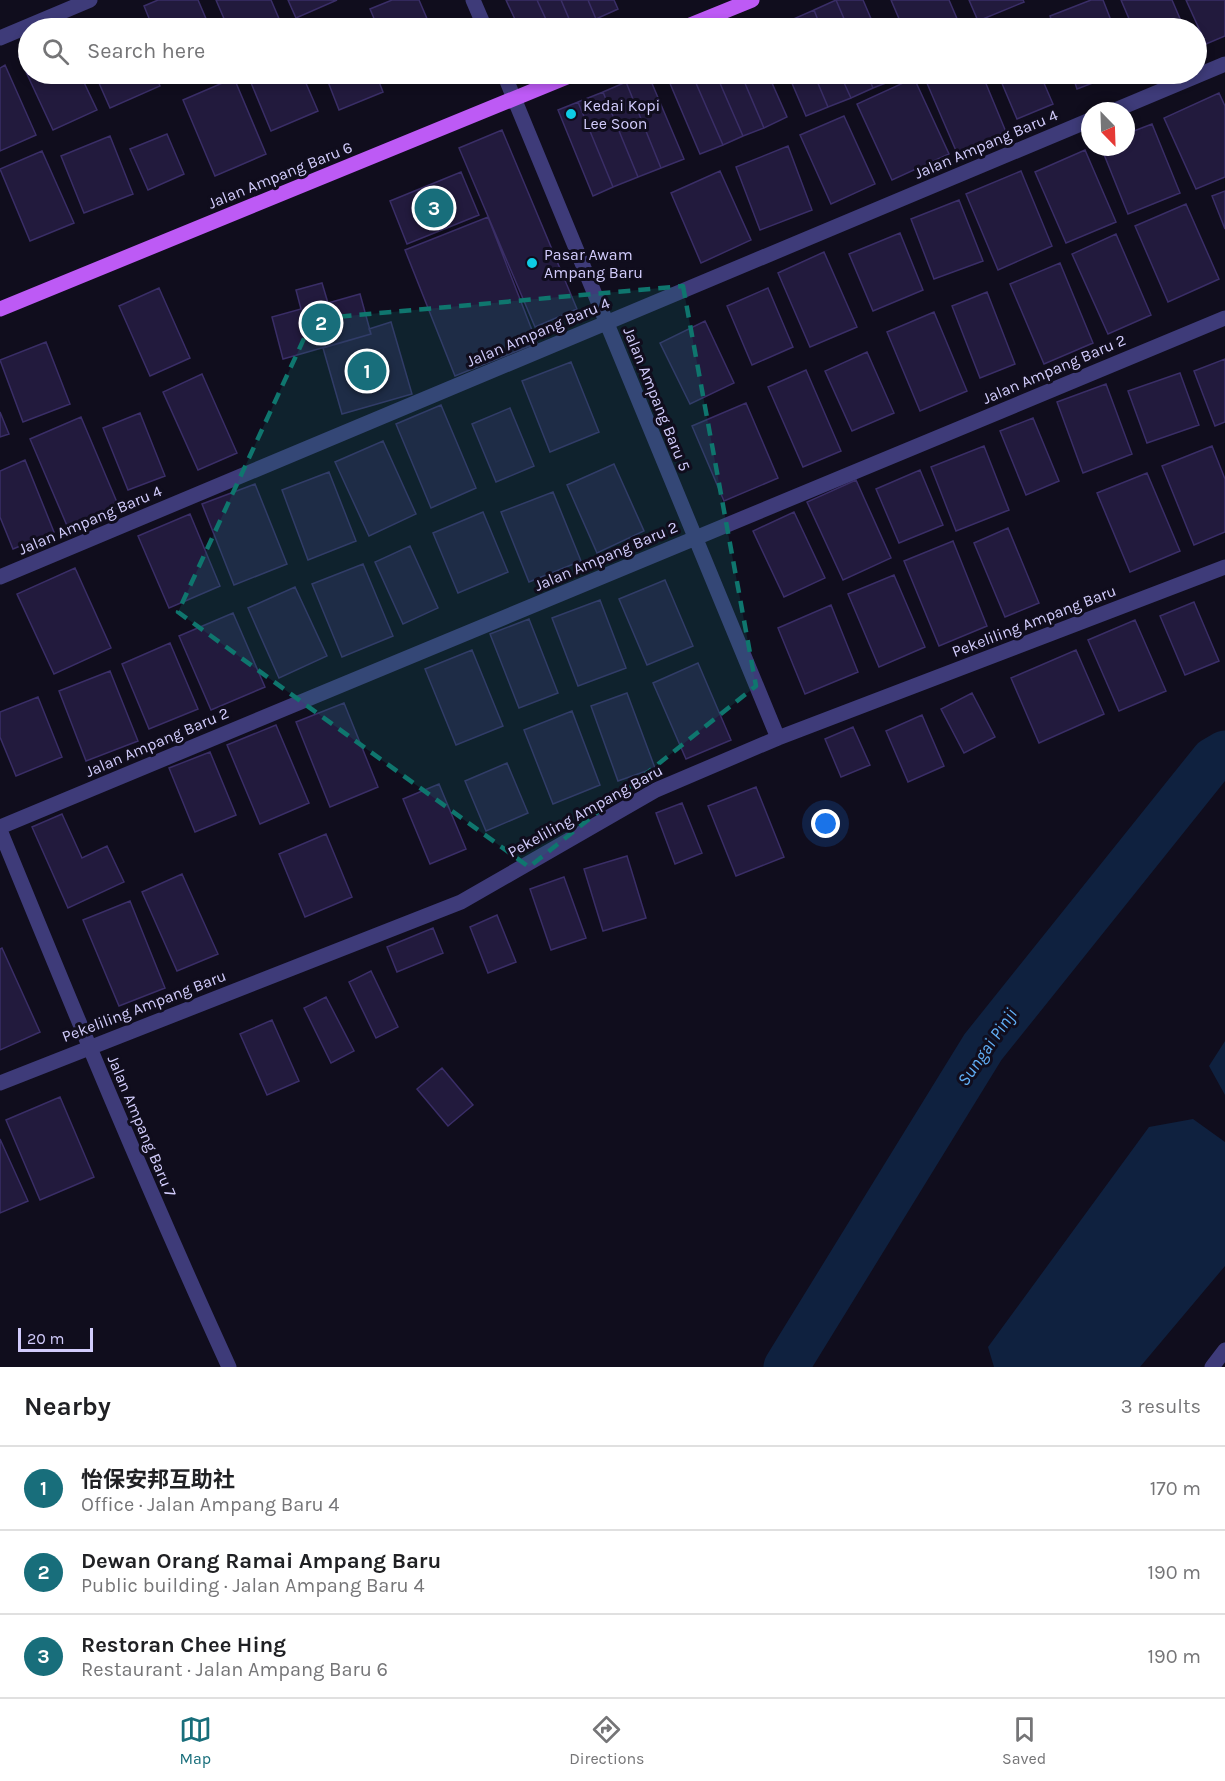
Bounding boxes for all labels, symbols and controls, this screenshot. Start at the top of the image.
search box [18,18,1207,84]
icon: search [39,35,72,68]
text: Search here [87,38,205,64]
place label: Kedai Kopi Lee Soon [583,96,660,133]
north arrow [1081,102,1135,156]
street label: Jalan Ampang Baru 4 [912,105,1061,183]
marker: Kedai Kopi Lee Soon [564,107,578,121]
street label: Jalan Ampang Baru 6 [205,137,355,213]
pin: 3 [414,186,454,230]
place label: Pasar Awam Ampang Baru [544,245,643,282]
marker: Pasar Awam Ampang Baru [525,256,539,270]
street label: Jalan Ampang Baru 4 [464,293,613,371]
pin: 2 [302,300,340,346]
street label: Jalan Ampang Baru 5 [619,324,695,474]
street label: Jalan Ampang Baru 2 [979,330,1129,408]
pin: 1 [348,348,386,394]
street label: Jalan Ampang Baru 4 [16,481,165,559]
street label: Jalan Ampang Baru 2 [531,517,681,595]
street label: Pekeliling Ampang Baru [949,581,1119,661]
street label: Jalan Ampang Baru 2 [82,703,232,781]
street label: Pekeliling Ampang Baru [504,760,666,862]
your location [811,809,840,838]
street label: Pekeliling Ampang Baru [59,966,229,1046]
water label: Sungai Pinji [952,1004,1022,1090]
street label: Jalan Ampang Baru 7 [103,1052,181,1200]
scale bar [18,1325,93,1352]
text: 20 m [27,1329,65,1348]
text: Nearby [24,1391,111,1422]
text: 3 results [1121,1395,1201,1418]
text: 怡保安邦互助社 [81,1467,235,1493]
text: 1 [40,1477,47,1500]
text: 170 m [1150,1477,1201,1500]
text: Office · Jalan Ampang Baru 4 [81,1493,339,1516]
text: Dewan Orang Ramai Ampang Baru [81,1548,441,1574]
text: 2 [37,1561,50,1584]
text: 190 m [1147,1561,1201,1584]
text: Public building · Jalan Ampang Baru 4 [81,1574,425,1597]
text: Restoran Chee Hing [81,1632,286,1658]
text: 3 [37,1645,50,1668]
text: 190 m [1147,1645,1201,1668]
text: Restaurant · Jalan Ampang Baru 6 [81,1658,388,1681]
tab: Map [179,1713,212,1768]
tab: Directions [569,1713,644,1768]
tab: Saved [1002,1713,1046,1768]

